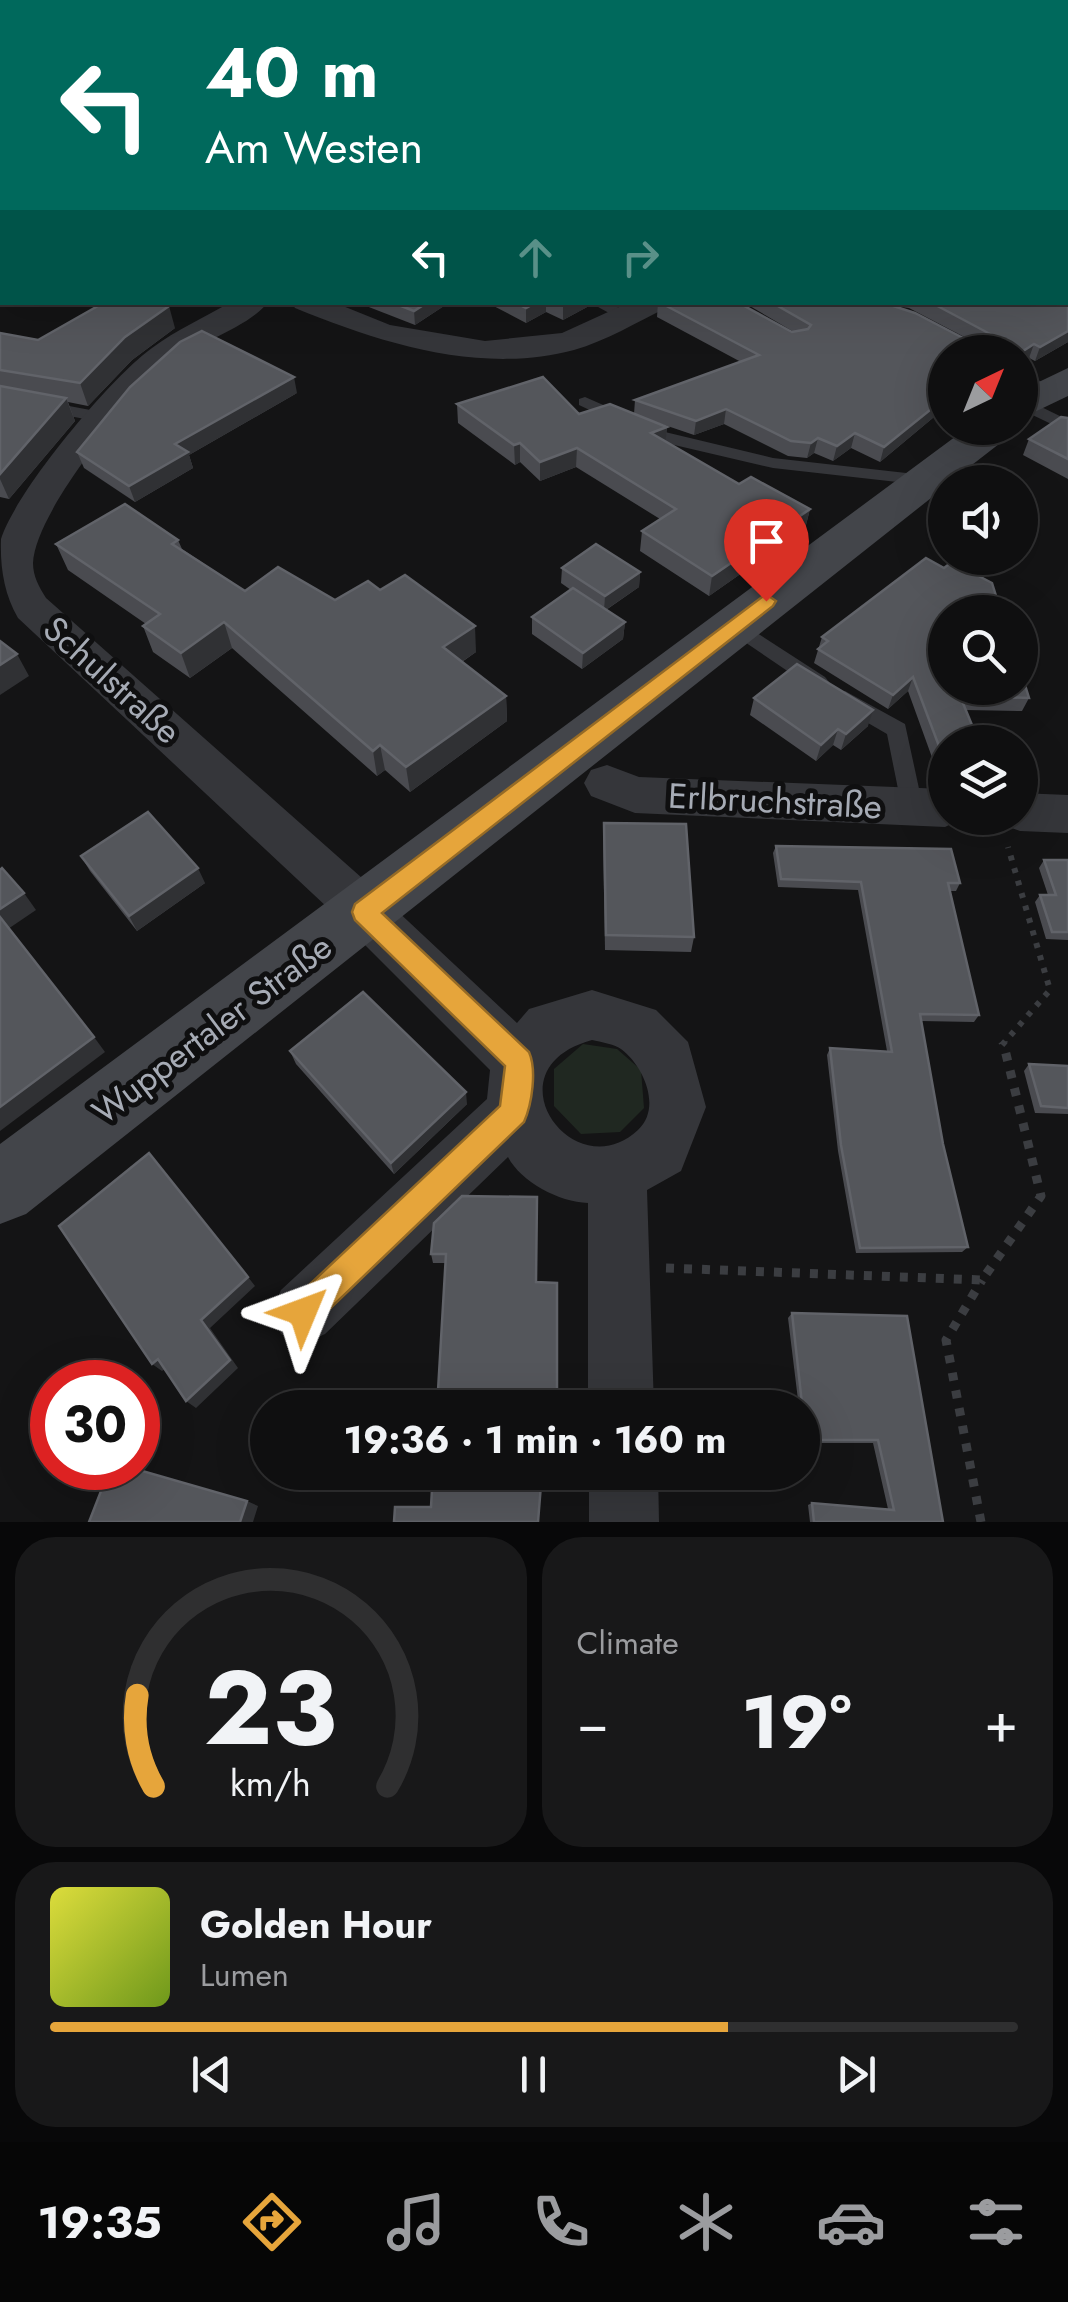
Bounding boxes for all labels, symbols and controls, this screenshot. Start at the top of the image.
text: 40 m [205,22,379,123]
icon: left [40,40,170,170]
text: Am Westen [205,115,423,180]
icon: left [403,230,458,285]
icon: ahead [508,230,563,285]
icon: right [613,230,668,285]
north arrow [928,335,1038,445]
map controls [928,335,1038,835]
button: sound [928,465,1038,575]
pin [724,499,809,602]
icon: arrive [739,514,794,569]
button: search [928,595,1038,705]
street label: Schulstraße [32,605,192,755]
button: layers [928,725,1038,835]
street label: Erlbruchstraße [667,770,883,832]
street label: Wuppertaler Straße [82,922,342,1136]
position arrow [251,1260,355,1364]
speed limit sign: 30 [30,1360,160,1490]
text: 19:36 · 1 min · 160 m [344,1412,726,1467]
text: Climate [577,1620,679,1666]
text: 23 [204,1633,337,1783]
text: 19° [741,1668,852,1776]
text: − [577,1683,609,1763]
text: + [984,1683,1018,1763]
text: km/h [230,1758,311,1809]
text: Golden Hour [200,1897,432,1952]
text: Lumen [200,1952,289,1998]
icon: previous [184,2047,239,2102]
icon: pause [506,2047,561,2102]
icon: next [829,2047,884,2102]
icon: directions [237,2187,307,2257]
icon: music [381,2187,451,2257]
icon: phone [526,2187,596,2257]
icon: climate [671,2187,741,2257]
icon: car [816,2187,886,2257]
icon: filters [961,2187,1031,2257]
text: 19:35 [37,2190,162,2255]

